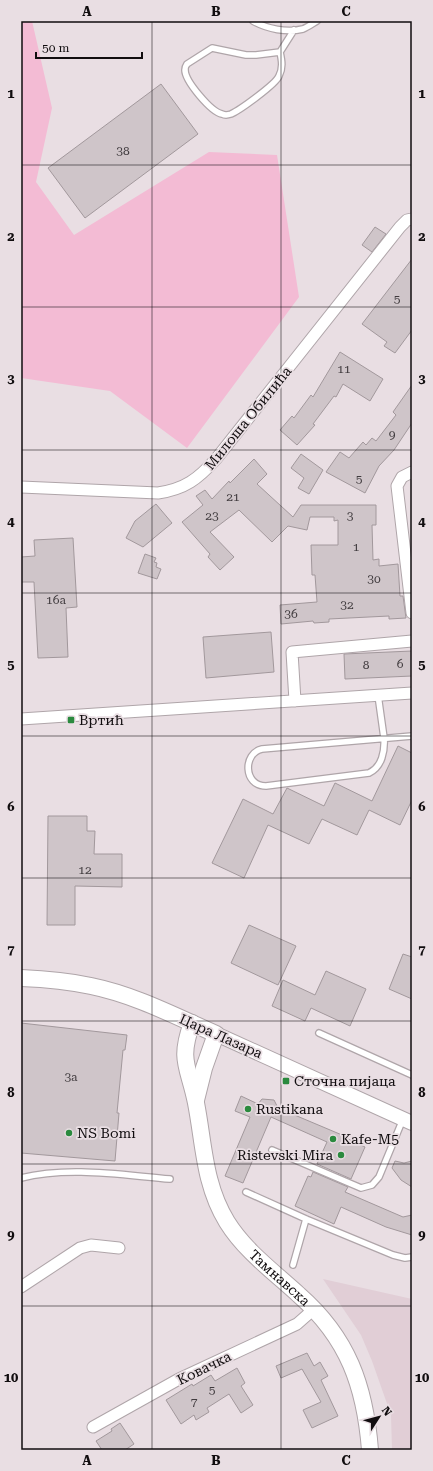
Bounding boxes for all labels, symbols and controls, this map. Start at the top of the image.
text: A [82,4,92,19]
text: B [211,4,221,19]
text: C [341,4,351,19]
scale bar [36,34,142,60]
text: 50 m [42,41,69,55]
text: 1 [7,86,15,101]
text: 1 [418,86,426,101]
house number: 38 [116,144,130,158]
text: 2 [7,229,15,244]
text: 2 [418,229,426,244]
house number: 5 [394,292,401,306]
house number: 11 [337,362,351,376]
street label: Милоша Обилића [201,363,295,473]
text: 3 [7,371,15,386]
text: 3 [418,371,426,386]
house number: 9 [389,428,396,442]
house number: 5 [356,472,363,486]
house number: 21 [226,490,240,504]
house number: 23 [205,509,219,523]
house number: 3 [347,509,354,523]
text: 4 [7,514,15,529]
text: 4 [418,514,426,529]
house number: 1 [353,540,360,554]
house number: 30 [367,572,381,586]
house number: 16a [46,593,66,607]
house number: 32 [340,598,354,612]
house number: 36 [284,607,298,621]
text: 5 [7,657,15,672]
house number: 6 [397,657,404,671]
text: 5 [418,657,426,672]
house number: 8 [363,658,370,672]
place label: Вртић [79,712,124,728]
marker: Вртић [66,715,76,725]
text: 6 [7,799,15,814]
text: 6 [418,799,426,814]
house number: 12 [78,863,92,877]
text: 7 [7,942,15,957]
text: 7 [418,942,426,957]
street label: Цара Лазара [177,1011,265,1062]
house number: 3a [64,1070,78,1084]
place label: Сточна пијаца [294,1073,396,1089]
marker: Сточна пијаца [281,1076,291,1086]
text: 8 [7,1085,15,1100]
text: 8 [418,1085,426,1100]
place label: Rustikana [256,1101,324,1117]
marker: Rustikana [243,1104,253,1114]
place label: NS Bomi [77,1125,136,1141]
marker: NS Bomi [64,1128,74,1138]
place label: Kafe-M5 [341,1131,399,1147]
marker: Kafe-M5 [328,1134,338,1144]
place label: Ristevski Mira [237,1147,333,1163]
marker: Ristevski Mira [336,1150,346,1160]
text: 9 [7,1227,15,1242]
text: 9 [418,1227,426,1242]
street label: Тамнавска [246,1247,314,1309]
street label: Ковачка [174,1348,234,1388]
text: 10 [4,1370,18,1385]
text: 10 [415,1370,429,1385]
house number: 5 [209,1383,216,1397]
house number: 7 [191,1395,198,1409]
north arrow [359,1397,399,1437]
text: N [379,1404,395,1419]
text: A [82,1453,92,1468]
text: B [211,1453,221,1468]
text: C [341,1453,351,1468]

